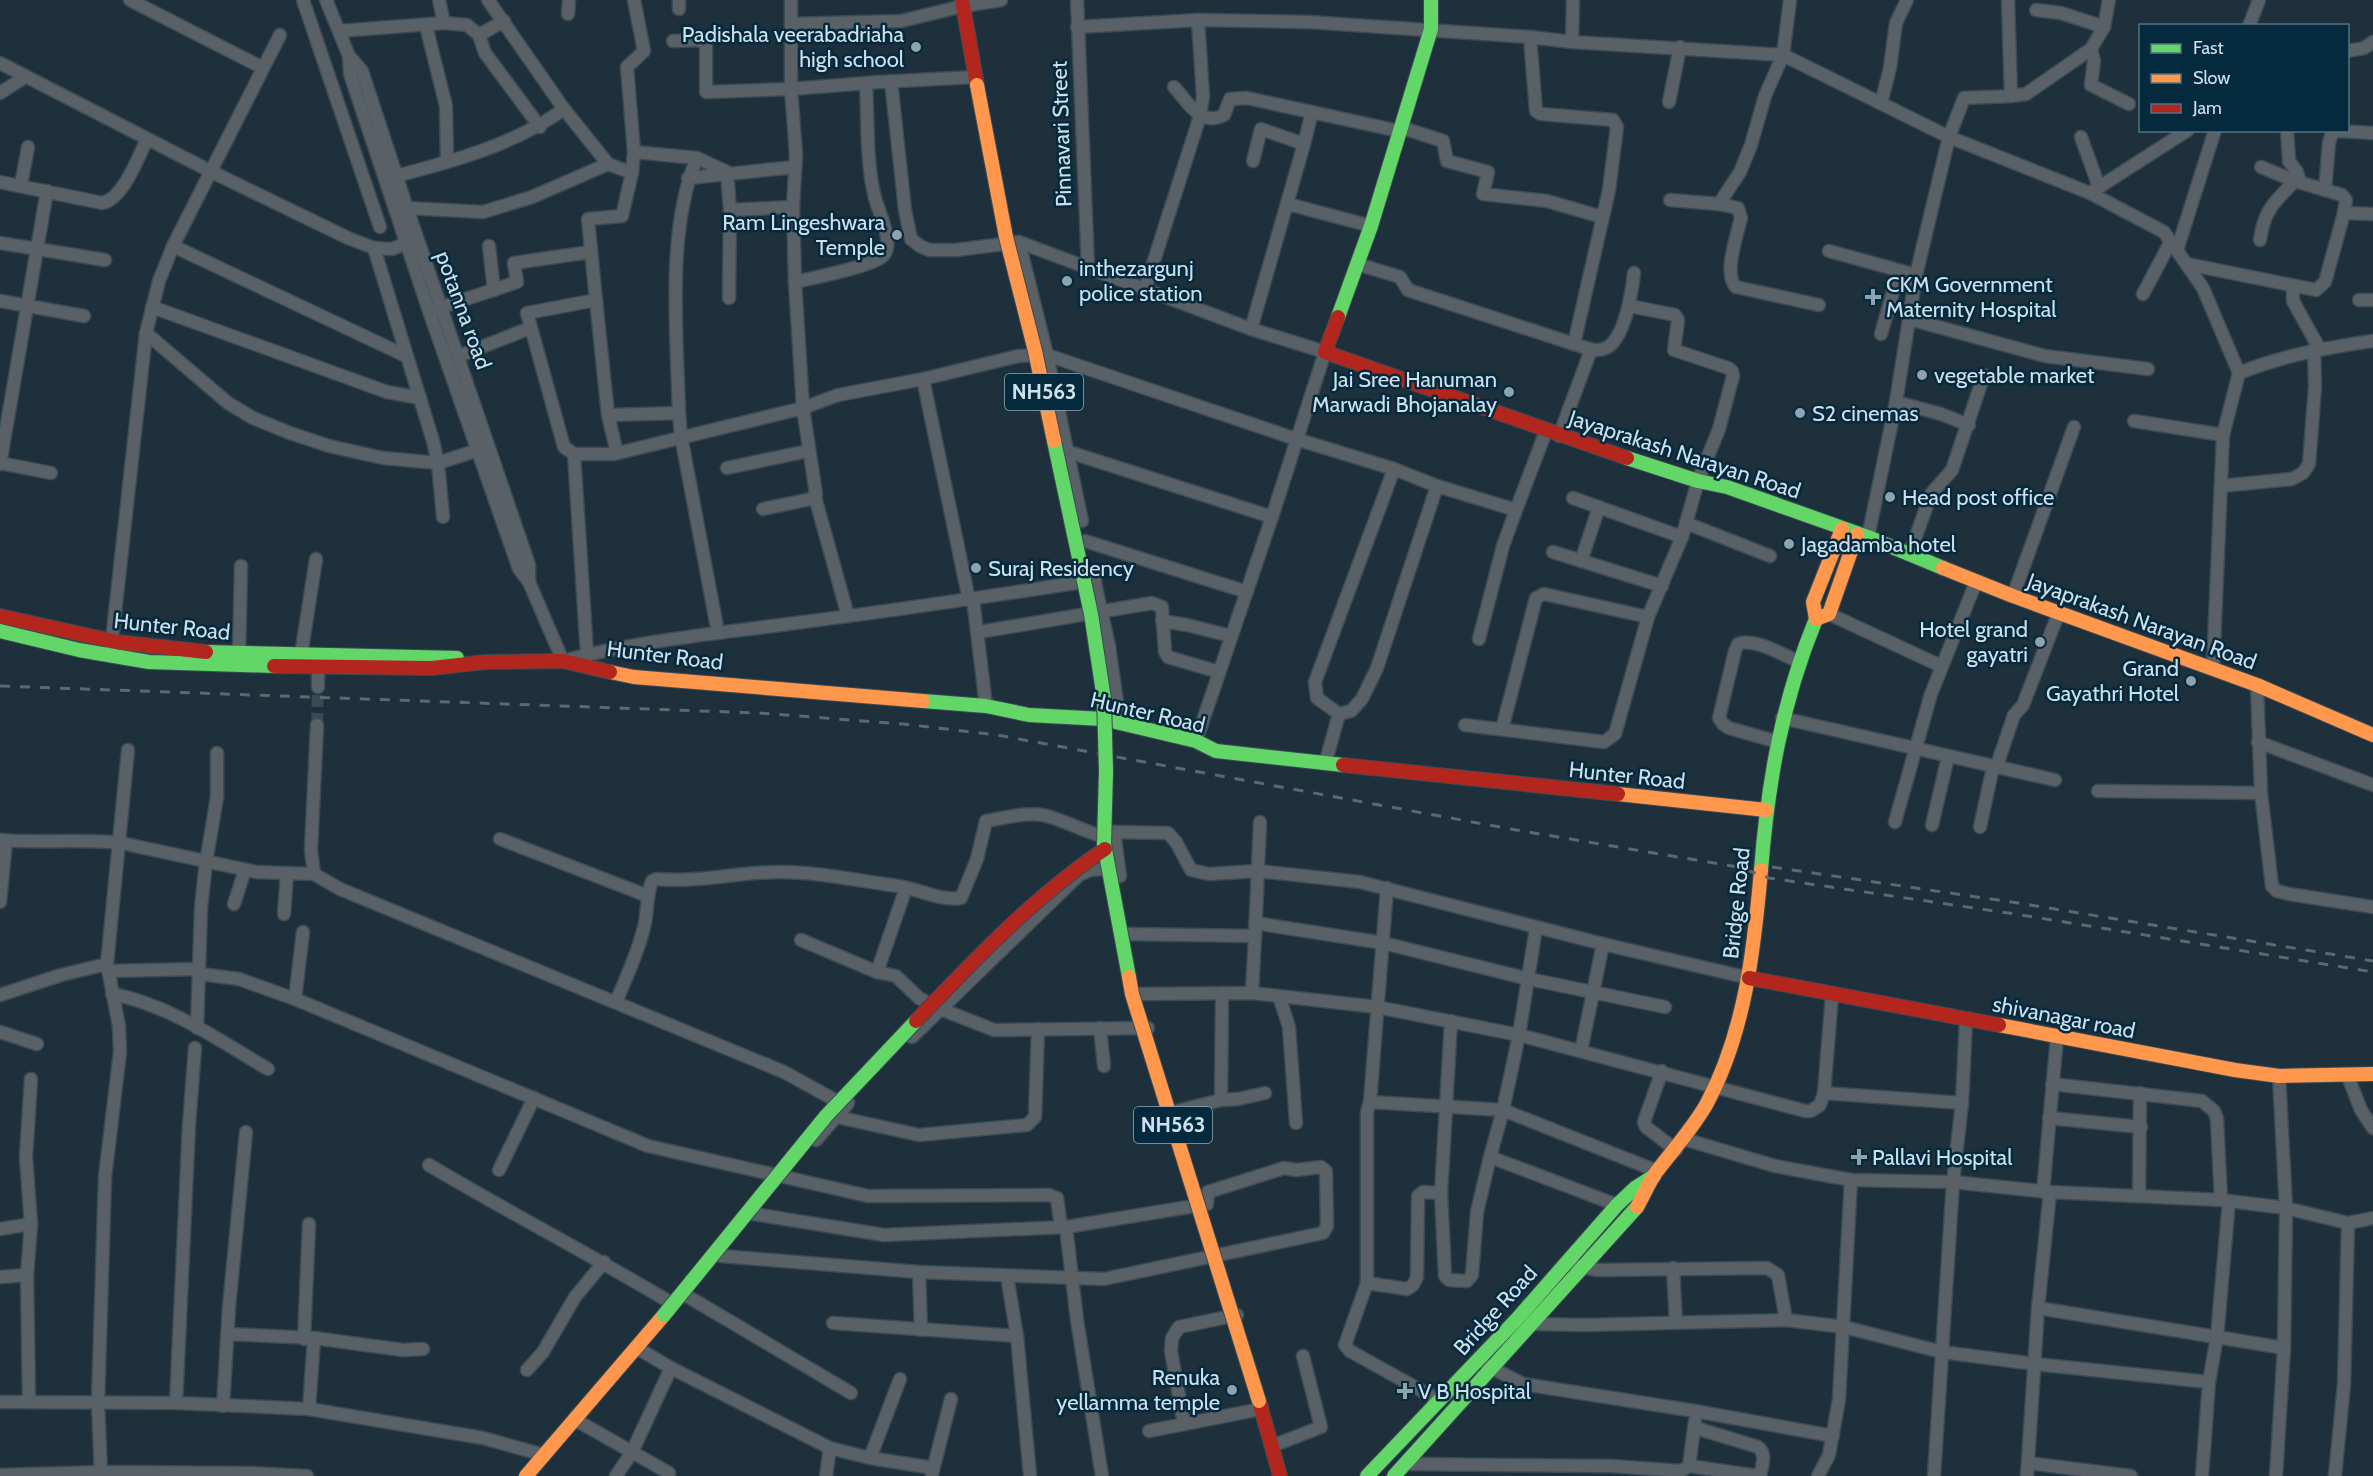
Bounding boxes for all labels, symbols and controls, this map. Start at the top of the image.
place label: Padishala veerabadriaha high school [682,21,905,73]
legend [2139,24,2349,132]
text: Fast [2193,37,2224,59]
marker: Padishala veerabadriaha high school [909,40,923,54]
street label: Pinnavari Street [1045,60,1078,208]
text: Slow [2193,67,2230,89]
text: Jam [2192,97,2222,119]
place label: Ram Lingeshwara Temple [722,209,885,261]
marker: Ram Lingeshwara Temple [890,228,904,242]
street label: potanna road [430,247,497,373]
place label: inthezargunj police station [1079,255,1203,307]
place label: CKM Government Maternity Hospital [1886,271,2057,323]
marker: inthezargunj police station [1060,274,1074,288]
marker: CKM Government Maternity Hospital [1864,288,1882,306]
place label: vegetable market [1934,362,2095,389]
place label: Jai Sree Hanuman Marwadi Bhojanalay [1312,366,1497,418]
marker: vegetable market [1915,368,1929,382]
road number: NH563 [1005,374,1083,410]
marker: Jai Sree Hanuman Marwadi Bhojanalay [1502,385,1516,399]
place label: S2 cinemas [1812,400,1919,427]
street label: Jayaprakash Narayan Road [1565,404,1804,505]
marker: S2 cinemas [1793,406,1807,420]
place label: Head post office [1902,484,2054,511]
marker: Head post office [1883,490,1897,504]
place label: Jagadamba hotel [1800,531,1957,558]
marker: Jagadamba hotel [1782,537,1796,551]
place label: Suraj Residency [988,555,1134,582]
marker: Suraj Residency [969,561,983,575]
street label: Jayaprakash Narayan Road [2022,567,2260,676]
street label: Hunter Road [112,607,232,646]
place label: Hotel grand gayatri [1919,616,2028,668]
street label: Hunter Road [605,635,725,676]
marker: Hotel grand gayatri [2033,635,2047,649]
place label: Grand Gayathri Hotel [2046,655,2180,707]
marker: Grand Gayathri Hotel [2184,674,2198,688]
street label: Hunter Road [1088,686,1208,739]
street label: Hunter Road [1567,756,1687,795]
street label: Bridge Road [1717,846,1756,960]
street label: shivanagar road [1990,990,2138,1045]
road number: NH563 [1134,1107,1212,1143]
place label: Pallavi Hospital [1872,1144,2013,1171]
marker: Pallavi Hospital [1850,1148,1868,1166]
street label: Bridge Road [1448,1260,1543,1361]
place label: Renuka yellamma temple [1056,1364,1220,1416]
place label: V B Hospital [1418,1378,1532,1405]
marker: V B Hospital [1396,1382,1414,1400]
marker: Renuka yellamma temple [1225,1383,1239,1397]

